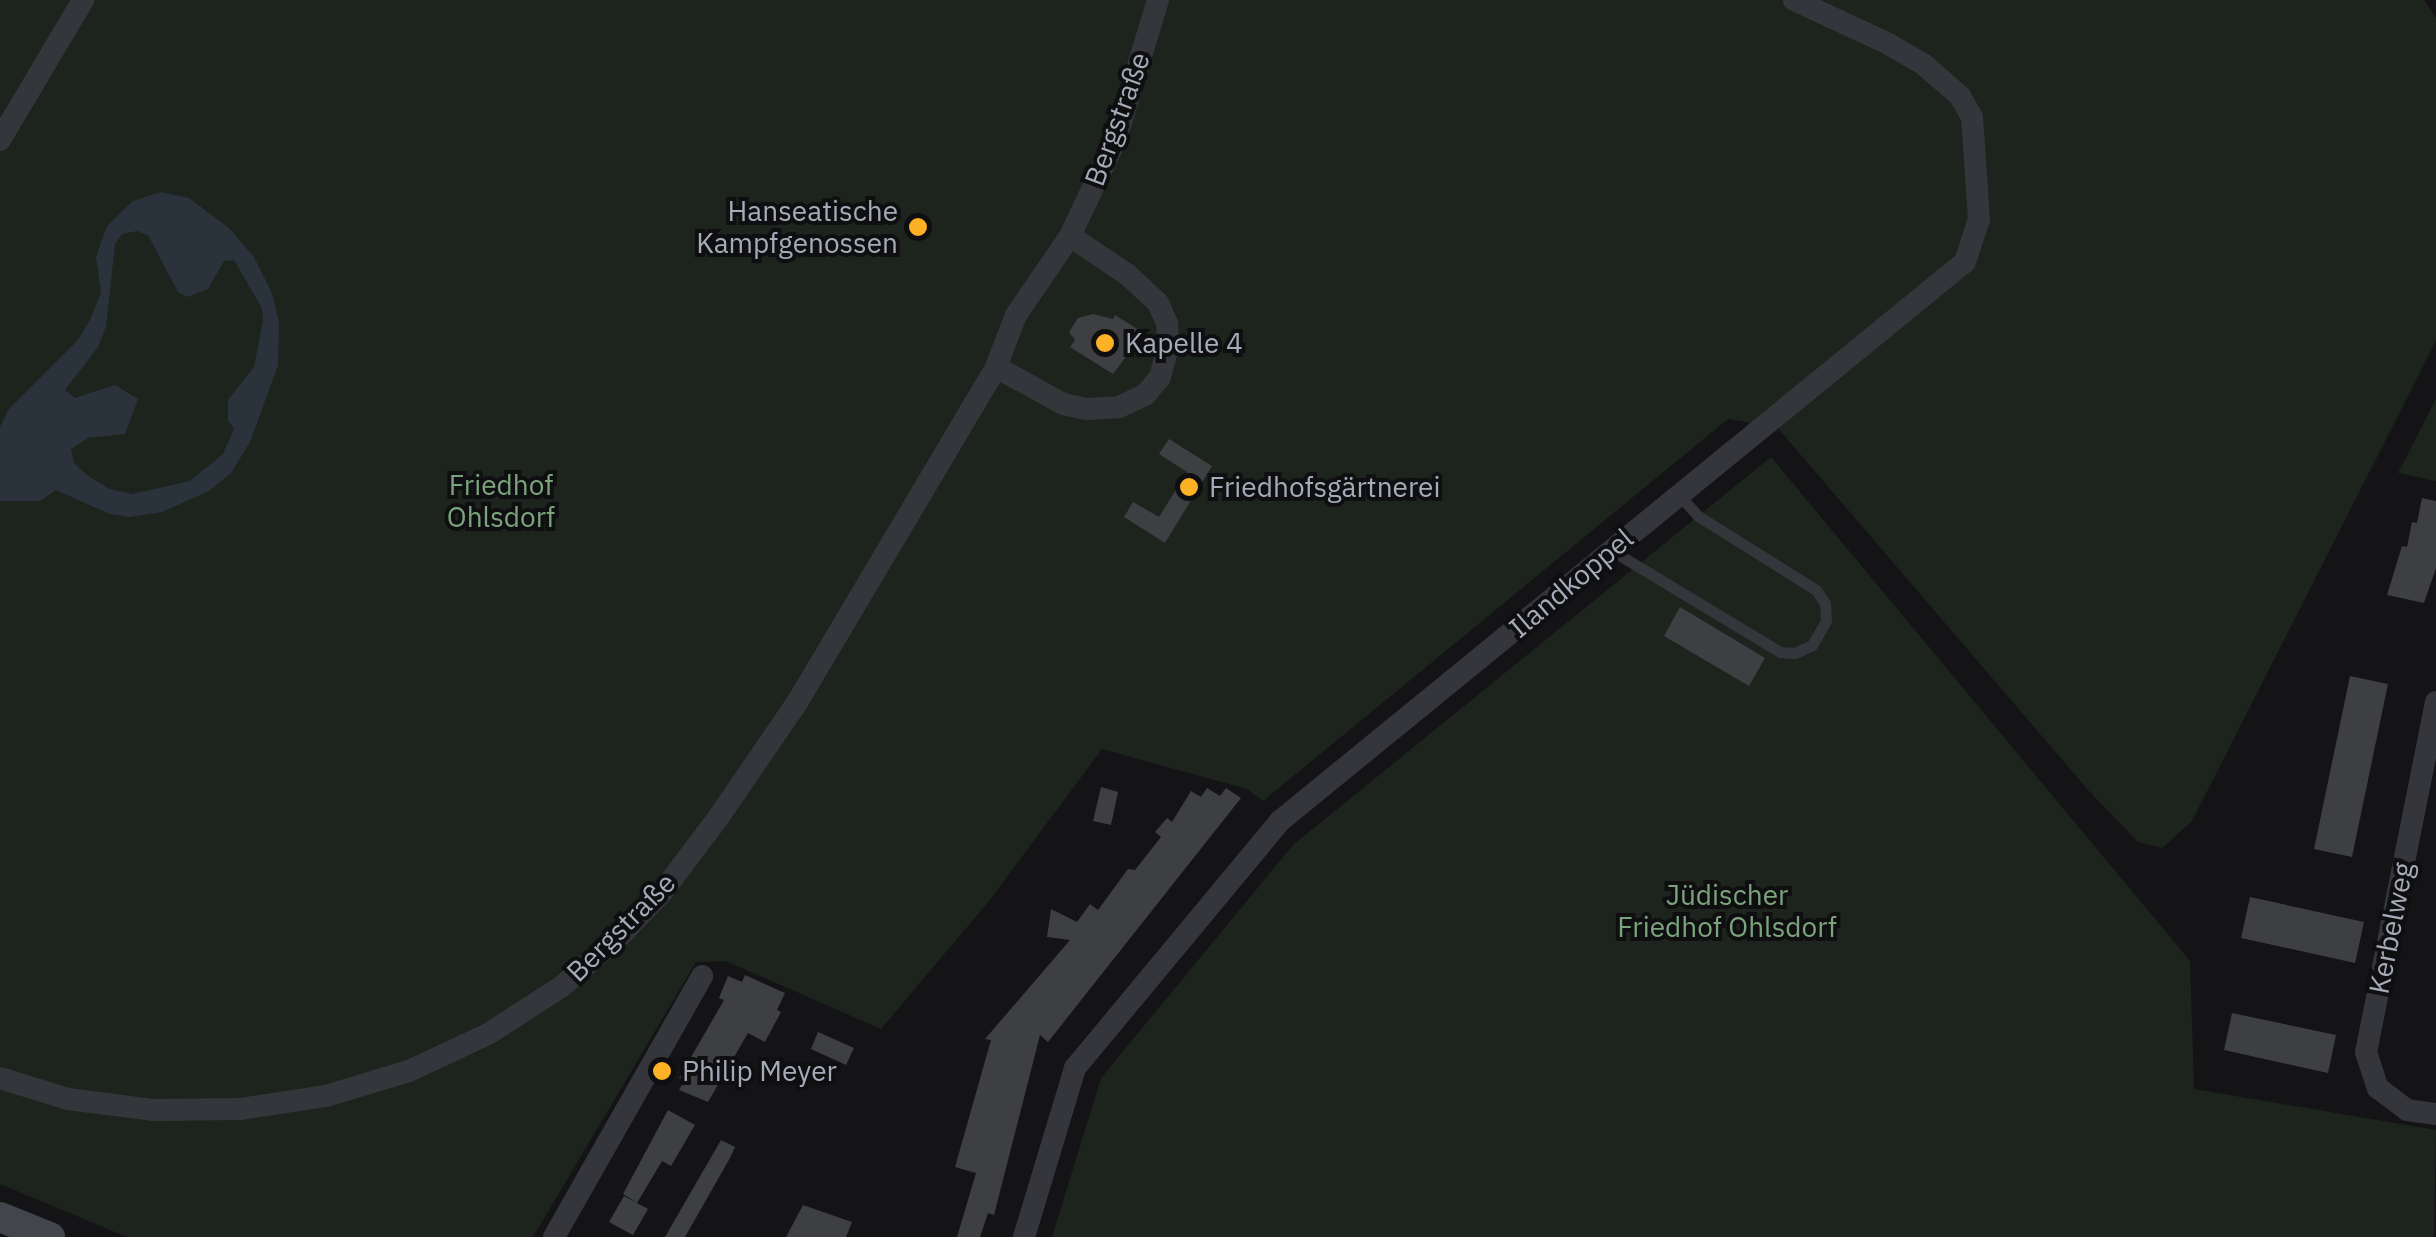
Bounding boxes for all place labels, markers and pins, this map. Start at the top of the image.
place label: Hanseatische Kampfgenossen [696,194,898,260]
marker: Hanseatische Kampfgenossen [907,216,929,238]
place label: Kapelle 4 [1125,326,1243,360]
marker: Kapelle 4 [1094,332,1116,354]
place label: Friedhofsgärtnerei [1209,470,1440,504]
marker: Friedhofsgärtnerei [1178,476,1200,498]
place label: Philip Meyer [682,1054,837,1088]
marker: Philip Meyer [651,1060,673,1082]

